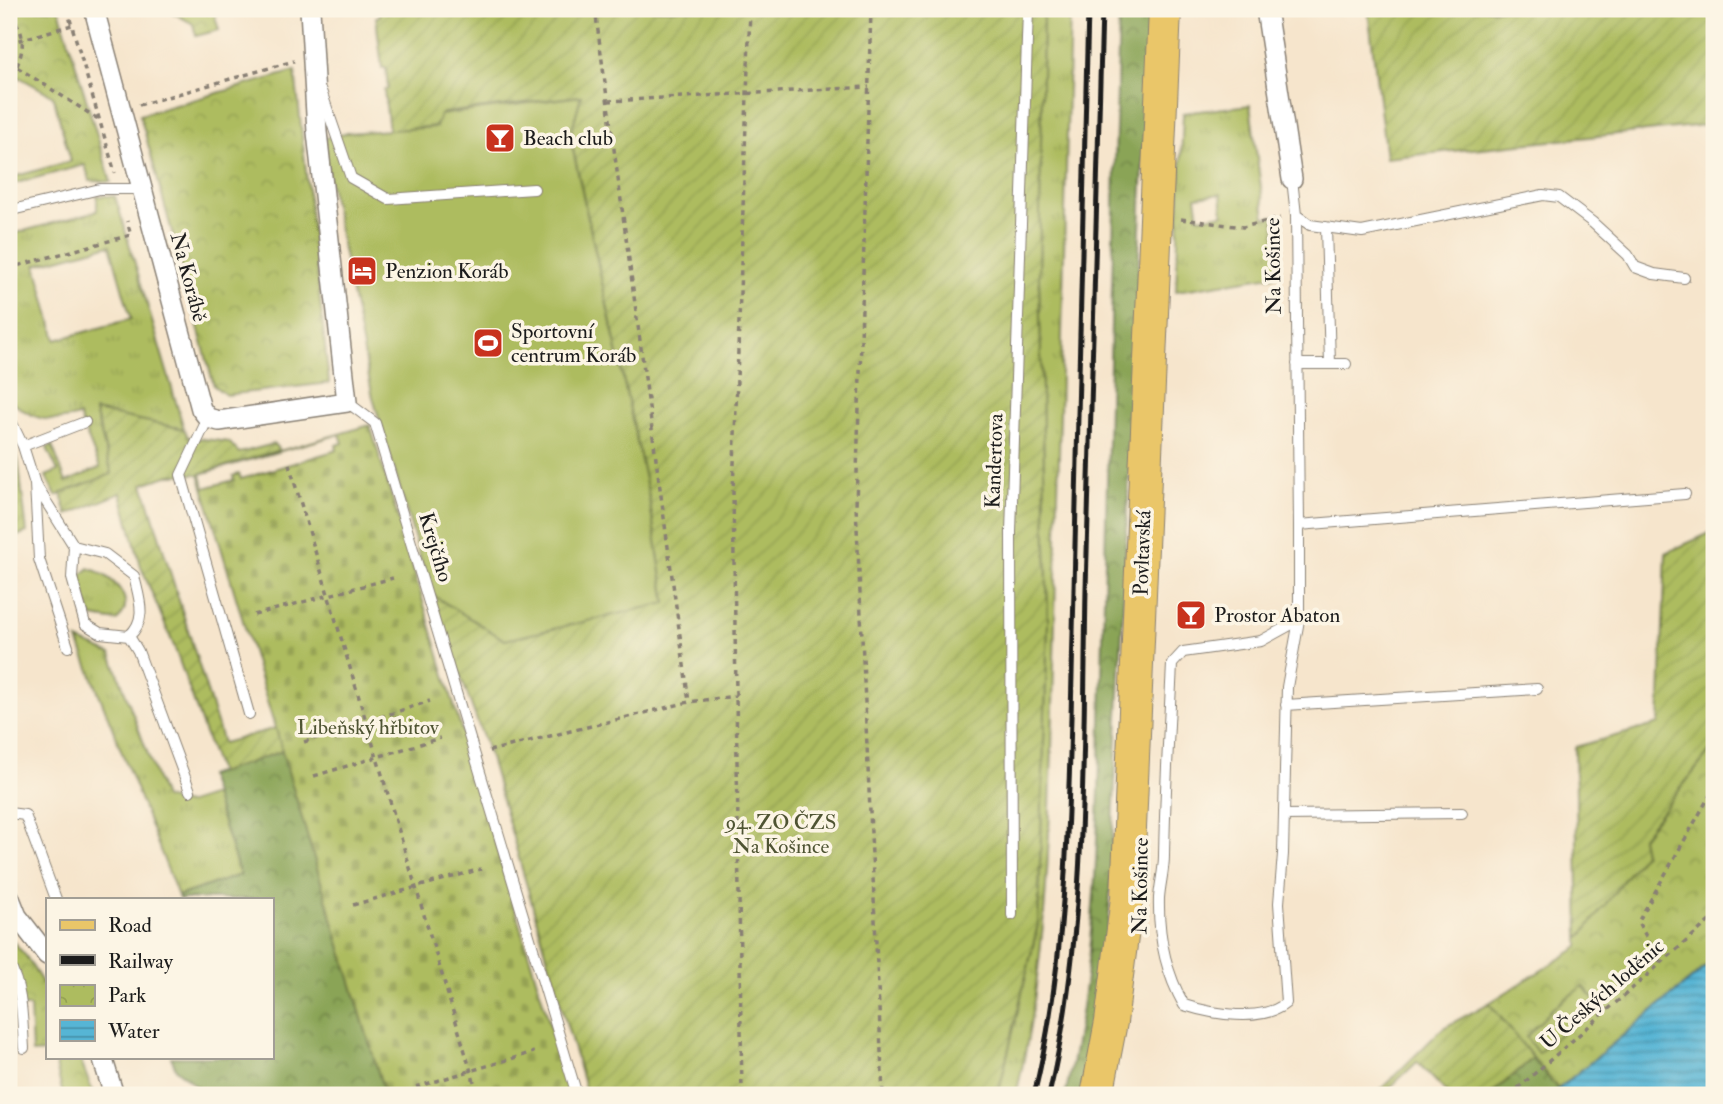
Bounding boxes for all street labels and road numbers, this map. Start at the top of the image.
street label: Na Košince [1259,217,1288,315]
street label: Na Korábě [164,230,213,325]
street label: Kandertova [979,413,1010,509]
street label: Krejčího [412,509,459,585]
street label: Povltavská [1128,509,1157,596]
street label: Na Košince [1126,837,1155,935]
street label: U Českých loděnic [1535,933,1670,1056]

